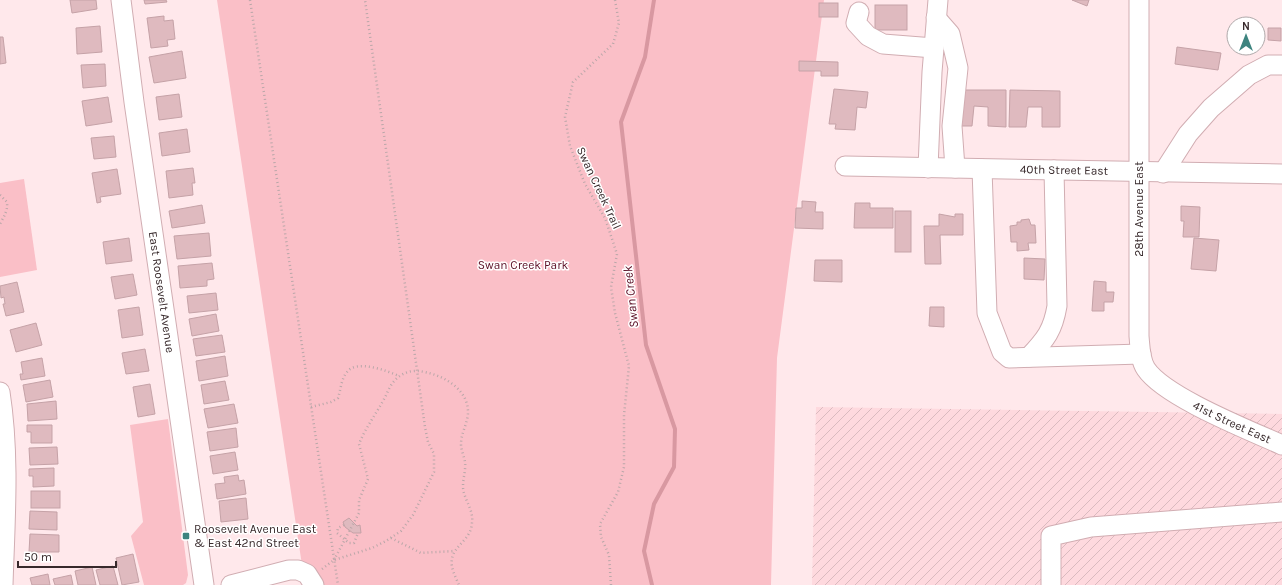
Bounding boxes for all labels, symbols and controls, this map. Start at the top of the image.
north arrow [1226,16,1266,56]
text: N [1242,20,1250,33]
street label: Swan Creek Trail [574,145,624,231]
street label: 28th Avenue East [1132,161,1146,257]
street label: 40th Street East [1020,162,1109,178]
street label: East Roosevelt Avenue [146,231,177,354]
park label: Swan Creek Park [478,258,569,272]
water label: Swan Creek [620,265,641,329]
street label: 41st Street East [1190,398,1274,446]
place label: Roosevelt Avenue East & East 42nd Street [194,522,317,550]
marker: Roosevelt Avenue East & East 42nd Street [181,531,191,541]
scale bar [18,543,116,569]
text: 50 m [24,550,52,564]

